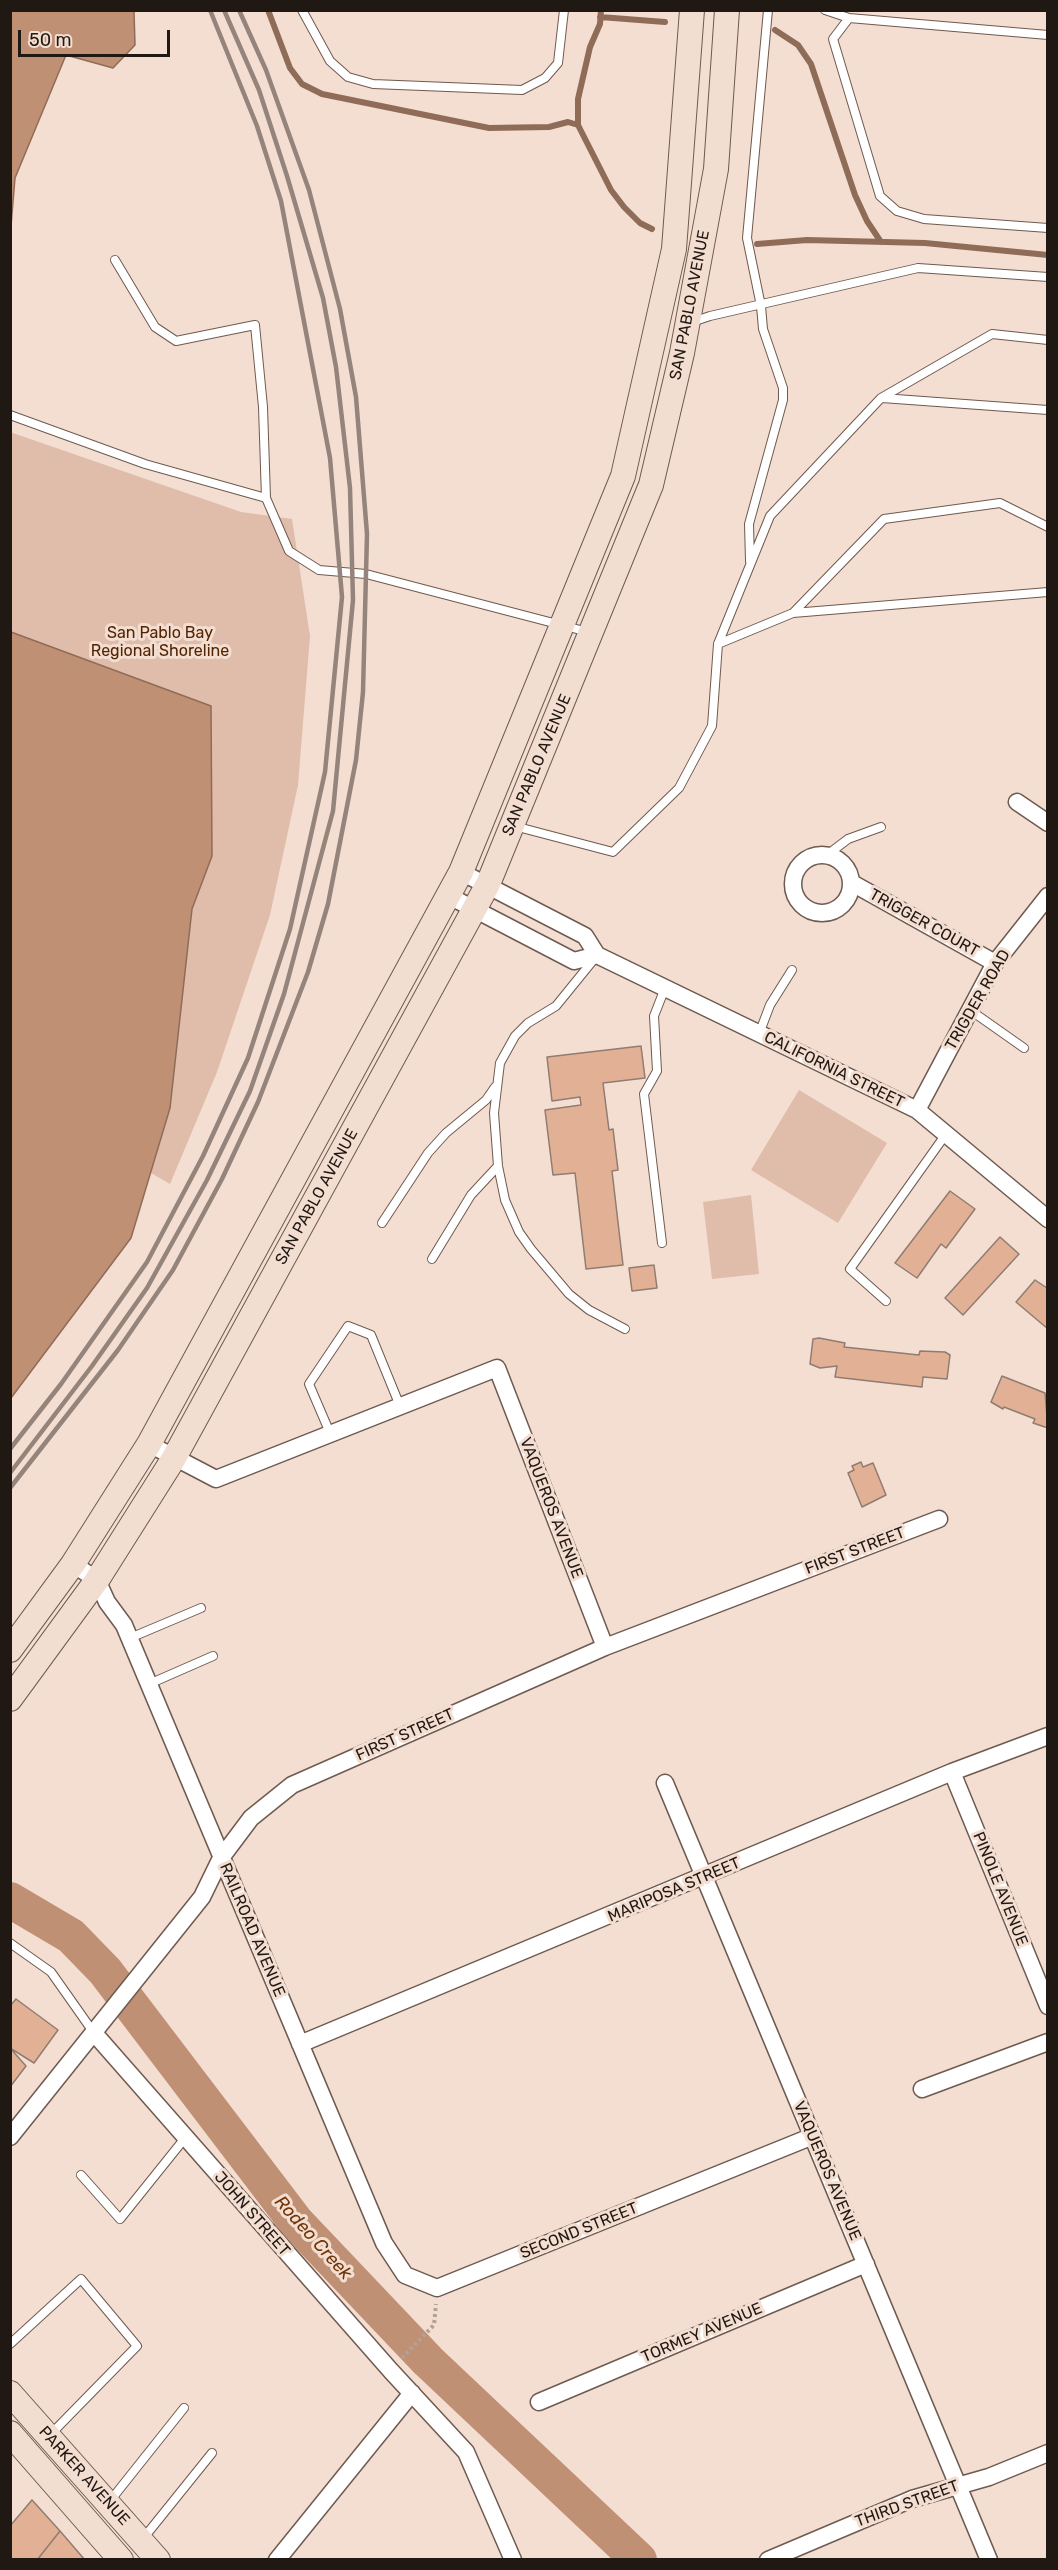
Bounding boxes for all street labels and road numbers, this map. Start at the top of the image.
street label: SAN PABLO AVENUE [666,228,714,382]
street label: SAN PABLO AVENUE [498,691,576,839]
street label: TRIGGER COURT [866,885,982,961]
street label: TRIGDER ROAD [941,946,1015,1054]
street label: CALIFORNIA STREET [761,1028,907,1112]
street label: SAN PABLO AVENUE [272,1126,362,1268]
street label: VAQUEROS AVENUE [515,1435,587,1581]
street label: FIRST STREET [802,1523,908,1579]
street label: FIRST STREET [353,1705,457,1765]
street label: PINOLE AVENUE [968,1829,1032,1949]
street label: MARIPOSA STREET [605,1853,743,1927]
street label: RAILROAD AVENUE [215,1860,289,2000]
street label: VAQUEROS AVENUE [789,2099,865,2243]
street label: JOHN STREET [210,2168,294,2260]
street label: SECOND STREET [517,2199,641,2263]
street label: TORMEY AVENUE [639,2299,765,2367]
street label: PARKER AVENUE [34,2423,134,2529]
street label: THIRD STREET [853,2476,961,2532]

